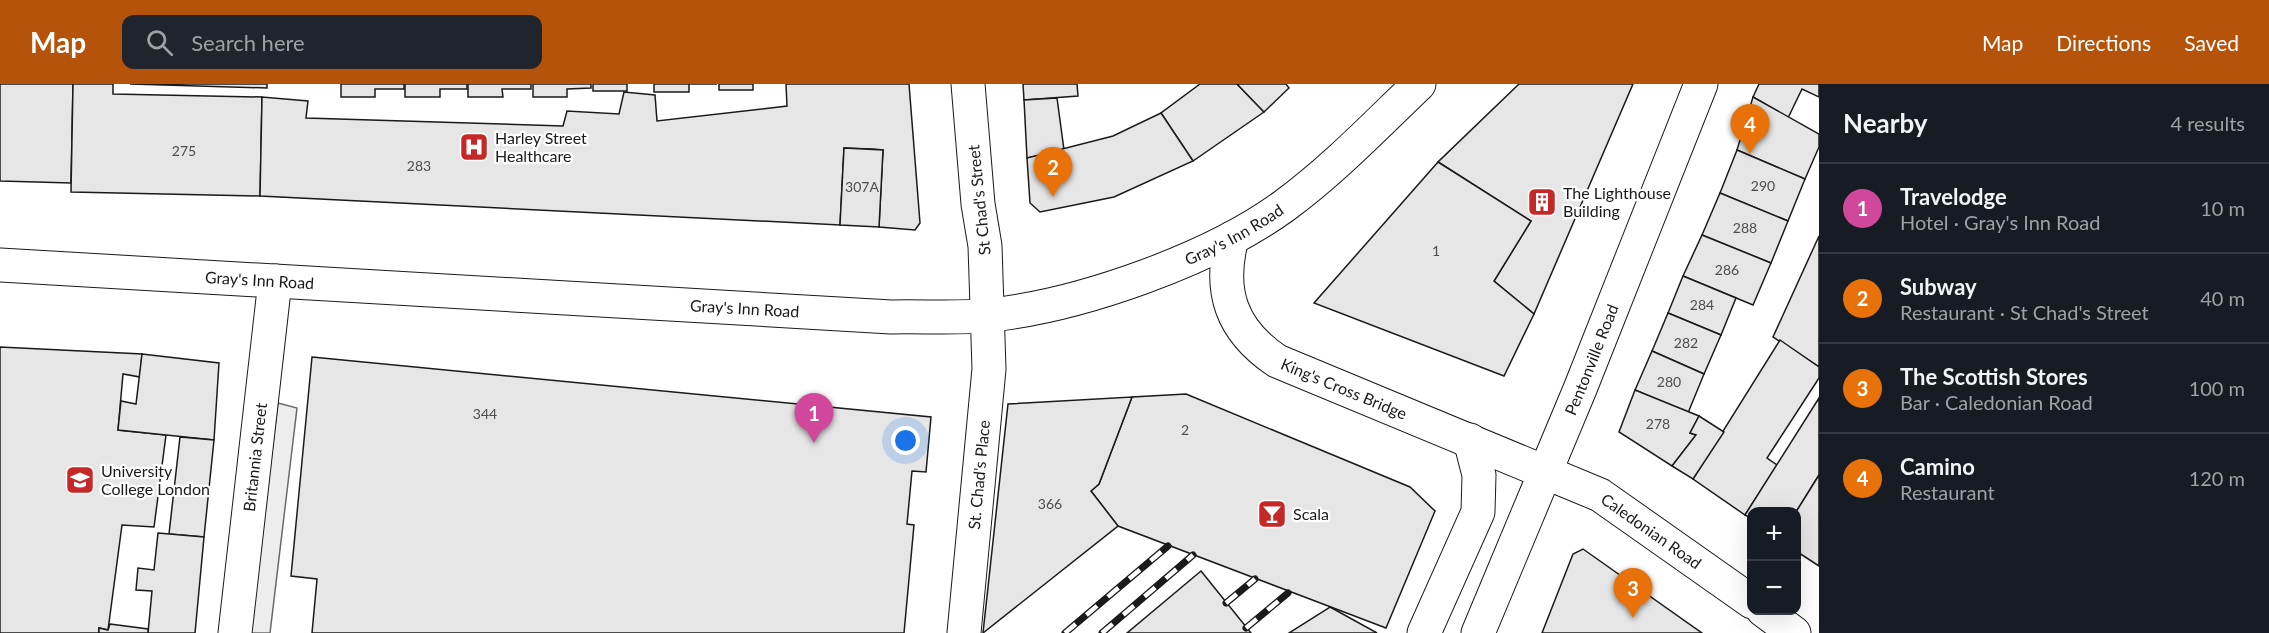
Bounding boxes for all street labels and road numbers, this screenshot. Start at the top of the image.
street label: St Chad's Street [963,144,994,256]
street label: Gray's Inn Road [1182,200,1287,268]
street label: Gray's Inn Road [204,267,315,292]
street label: Gray's Inn Road [690,295,800,321]
street label: Pentonville Road [1560,301,1622,418]
street label: King's Cross Bridge [1278,354,1410,423]
street label: Britannia Street [239,401,270,513]
street label: St. Chad's Place [964,419,993,530]
street label: Caledonian Road [1598,489,1705,572]

